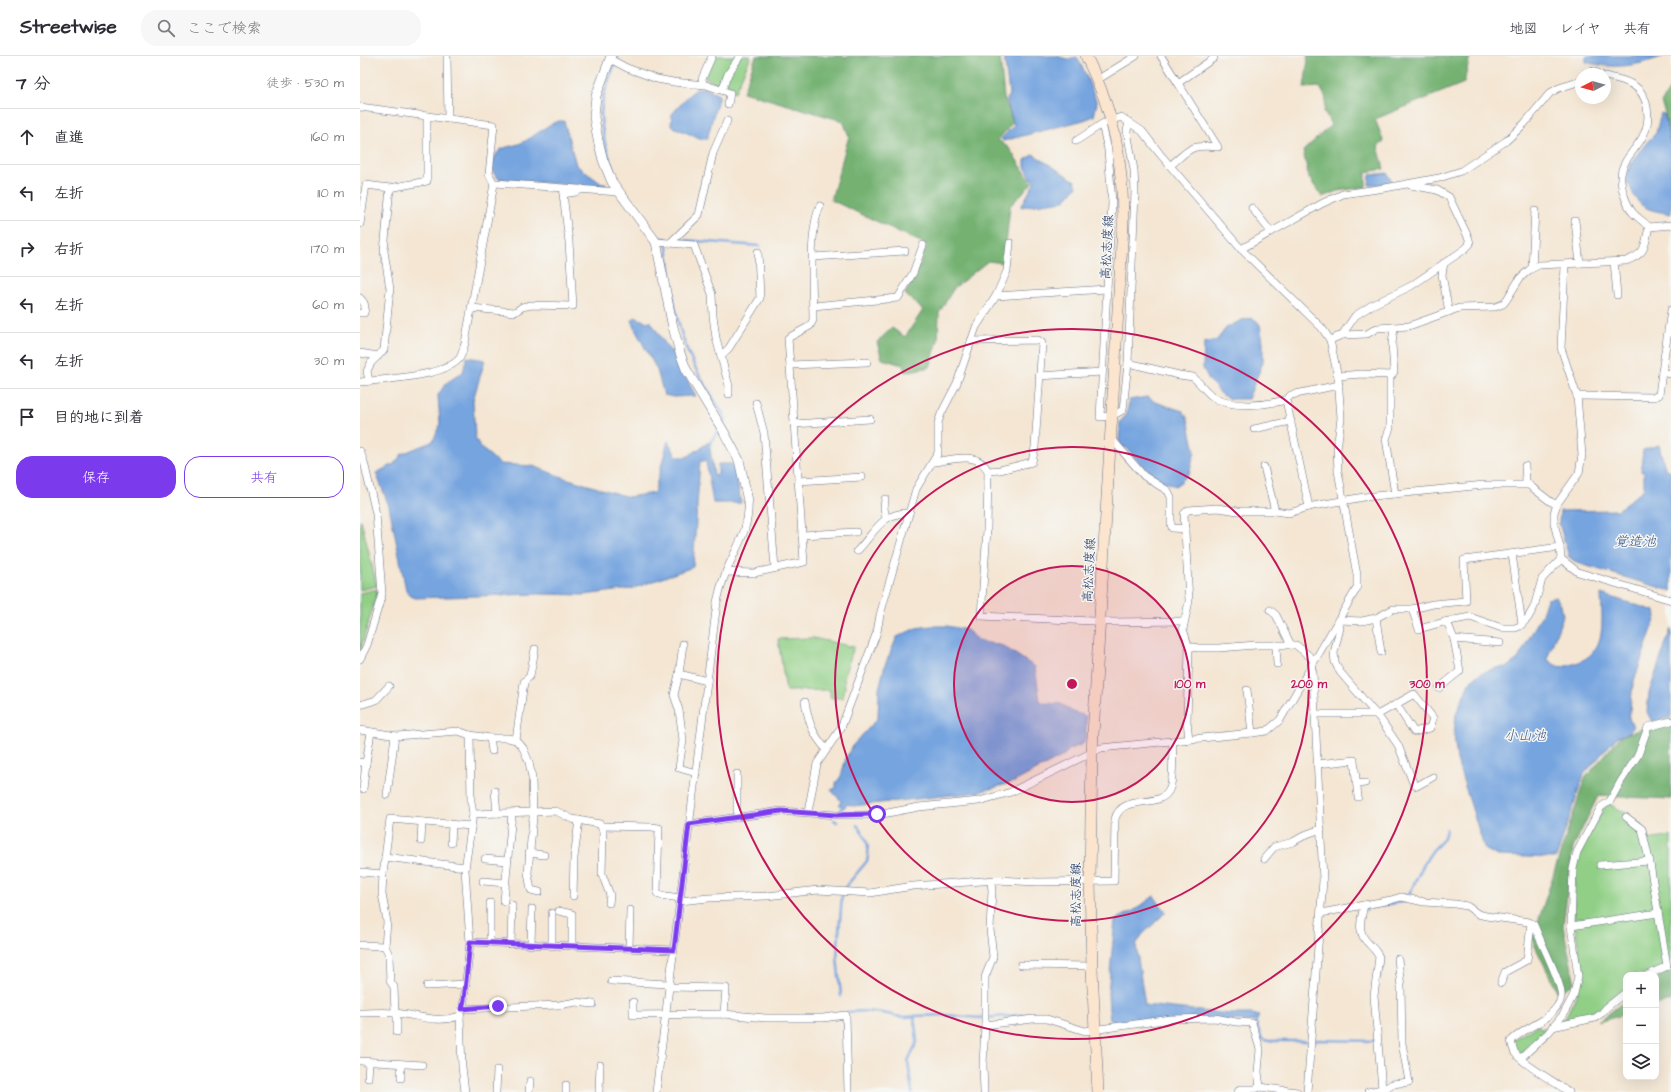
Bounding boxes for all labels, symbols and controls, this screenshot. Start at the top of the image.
search box [141,10,421,46]
text: Streetwise [20,14,117,41]
icon: search [155,17,177,39]
text: ここで検索 [187,18,262,39]
text: 地図 [1510,19,1538,39]
text: レイヤ [1560,19,1601,39]
text: 共有 [1623,19,1651,39]
north arrow [1575,68,1611,104]
text: 7 分 [16,72,50,96]
text: 徒歩 · 530 m [266,74,344,92]
icon: ahead [16,126,38,148]
text: 直進 [54,127,84,148]
text: 160 m [311,128,344,146]
icon: left [16,182,38,204]
text: 左折 [54,183,84,204]
text: 110 m [317,184,344,202]
street label: 高松志度線 [1096,213,1118,280]
icon: right [16,238,38,260]
text: 右折 [54,239,84,260]
text: 170 m [311,240,344,258]
icon: left [16,294,38,316]
text: 左折 [54,295,84,316]
text: 60 m [312,296,344,314]
icon: left [16,350,38,372]
text: 左折 [54,351,84,372]
text: 30 m [314,352,344,370]
icon: arrive [16,406,38,428]
text: 目的地に到着 [54,407,144,428]
button: 保存 [16,456,176,498]
button: 共有 [184,456,344,498]
water label: 覚造池 [1614,532,1657,552]
street label: 高松志度線 [1078,536,1100,603]
text: 100 m [1175,676,1206,693]
text: 200 m [1290,676,1328,693]
text: 300 m [1408,676,1445,693]
centre of rings [1065,677,1079,691]
water label: 小山池 [1504,726,1547,746]
route start [868,805,886,823]
street label: 高松志度線 [1067,862,1085,928]
map controls [1623,972,1659,1080]
button: + [1623,972,1659,1008]
route end [489,997,507,1015]
button: − [1623,1008,1659,1044]
button: layers [1623,1044,1659,1080]

